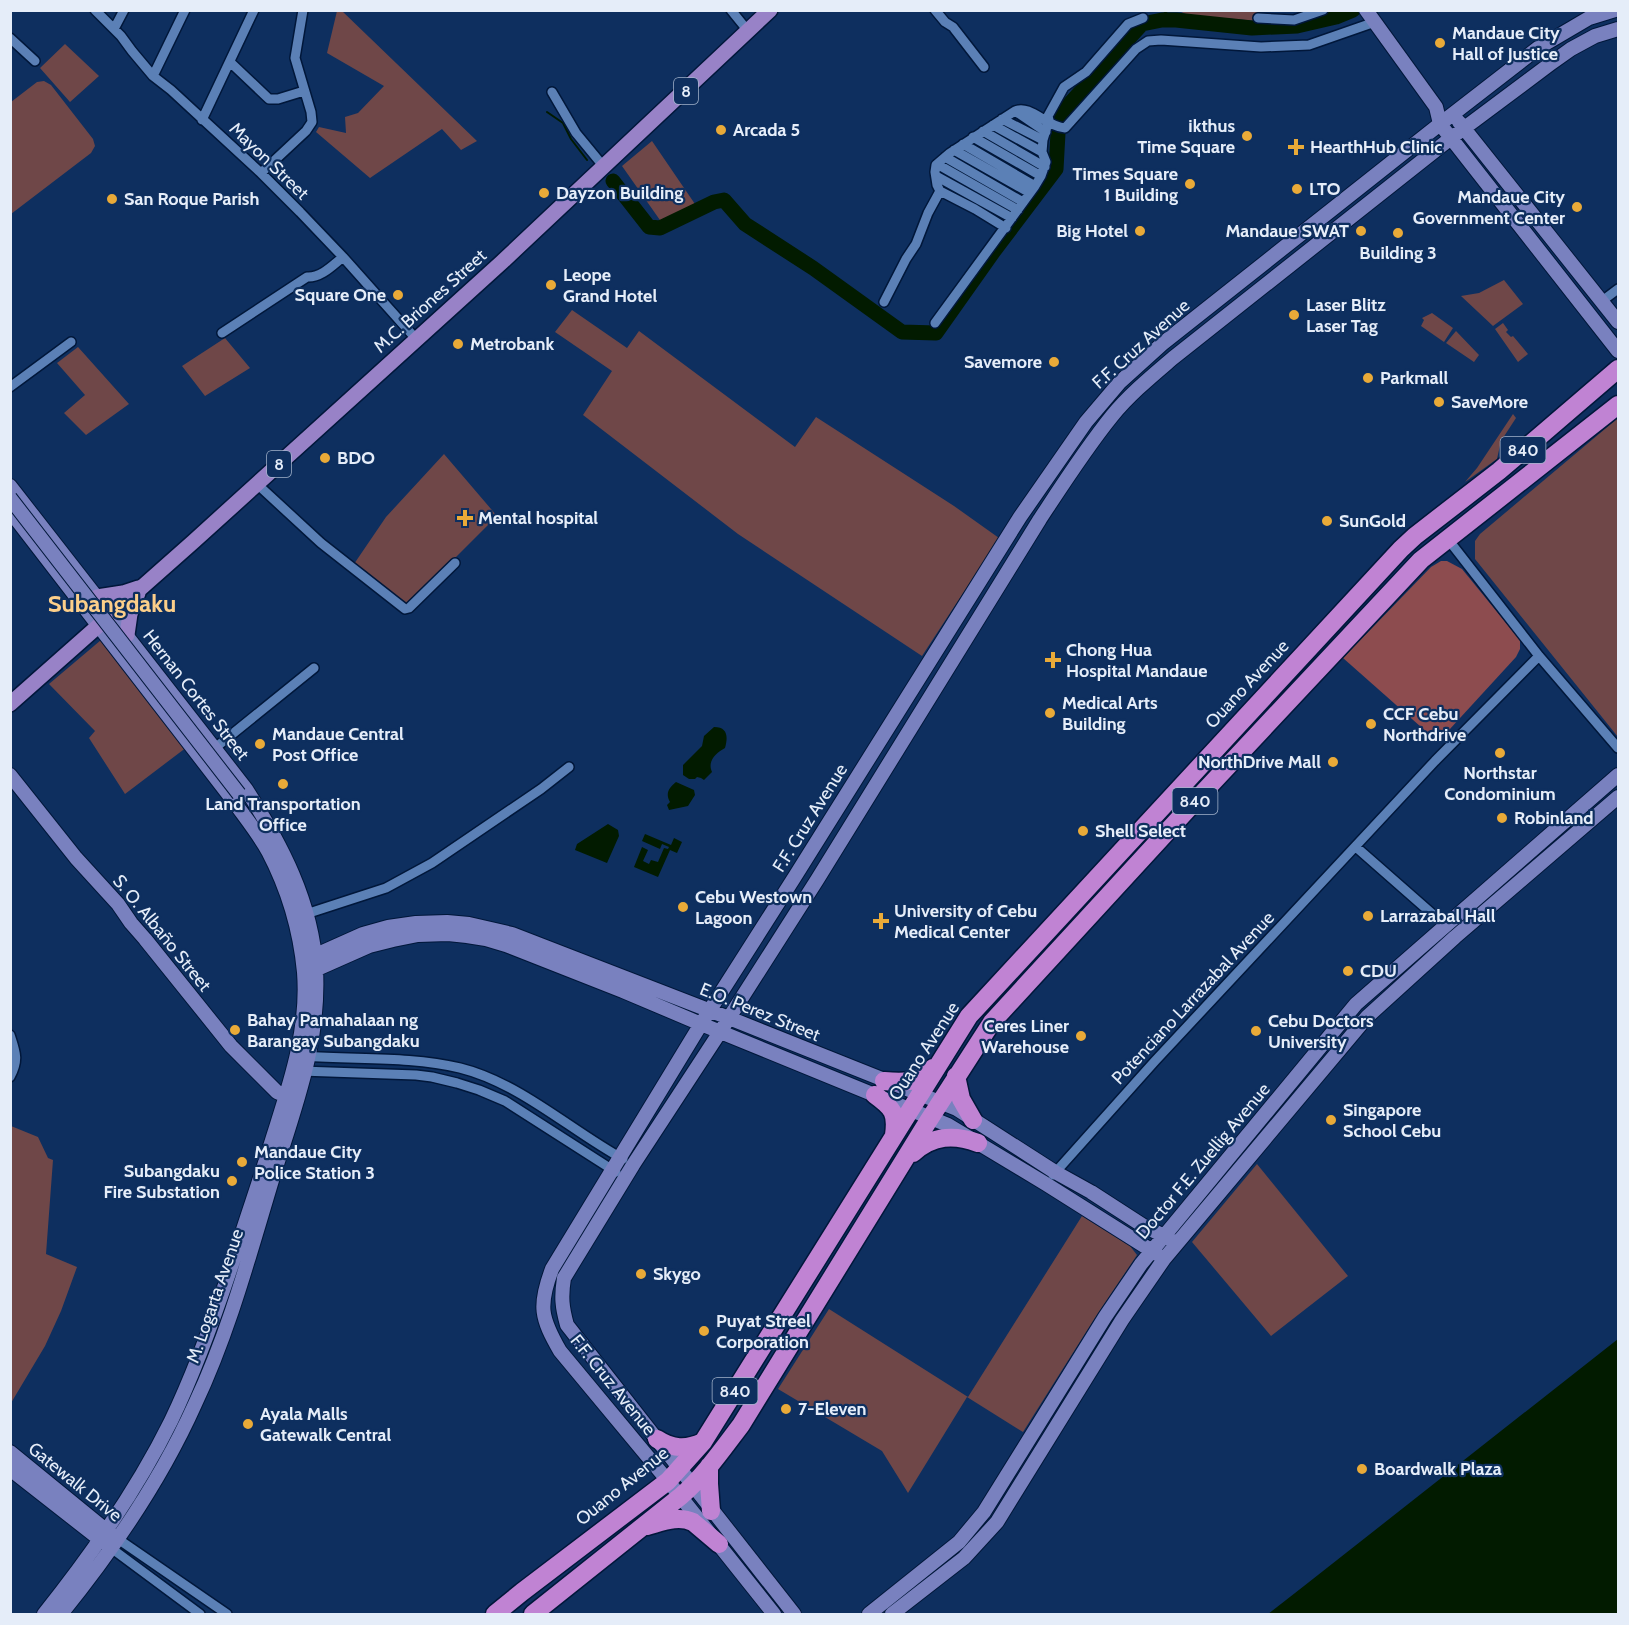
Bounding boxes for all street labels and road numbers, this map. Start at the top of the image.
road number: 8 [674,78,698,104]
street label: Mayon Street [225,118,313,204]
street label: M.C. Briones Street [369,245,491,357]
street label: F.F. Cruz Avenue [1088,294,1194,394]
road number: 840 [1500,437,1546,463]
road number: 8 [267,451,291,477]
street label: Hernan Cortes Street [138,625,254,765]
street label: Ouano Avenue [1200,635,1294,733]
street label: F.F. Cruz Avenue [768,760,852,876]
road number: 840 [1172,788,1218,814]
street label: S. O. Albaño Street [108,870,216,996]
street label: Potenciano Larrazabal Avenue [1107,907,1279,1089]
street label: E.O. Perez Street [697,978,823,1046]
street label: Ouano Avenue [884,998,964,1104]
street label: Doctor F.E. Zuellig Avenue [1131,1079,1275,1243]
street label: M. Logarta Avenue [182,1226,248,1366]
street label: F.F. Cruz Avenue [566,1330,660,1440]
road number: 840 [712,1378,758,1404]
street label: Gatewalk Drive [24,1438,126,1526]
street label: Ouano Avenue [571,1442,673,1530]

